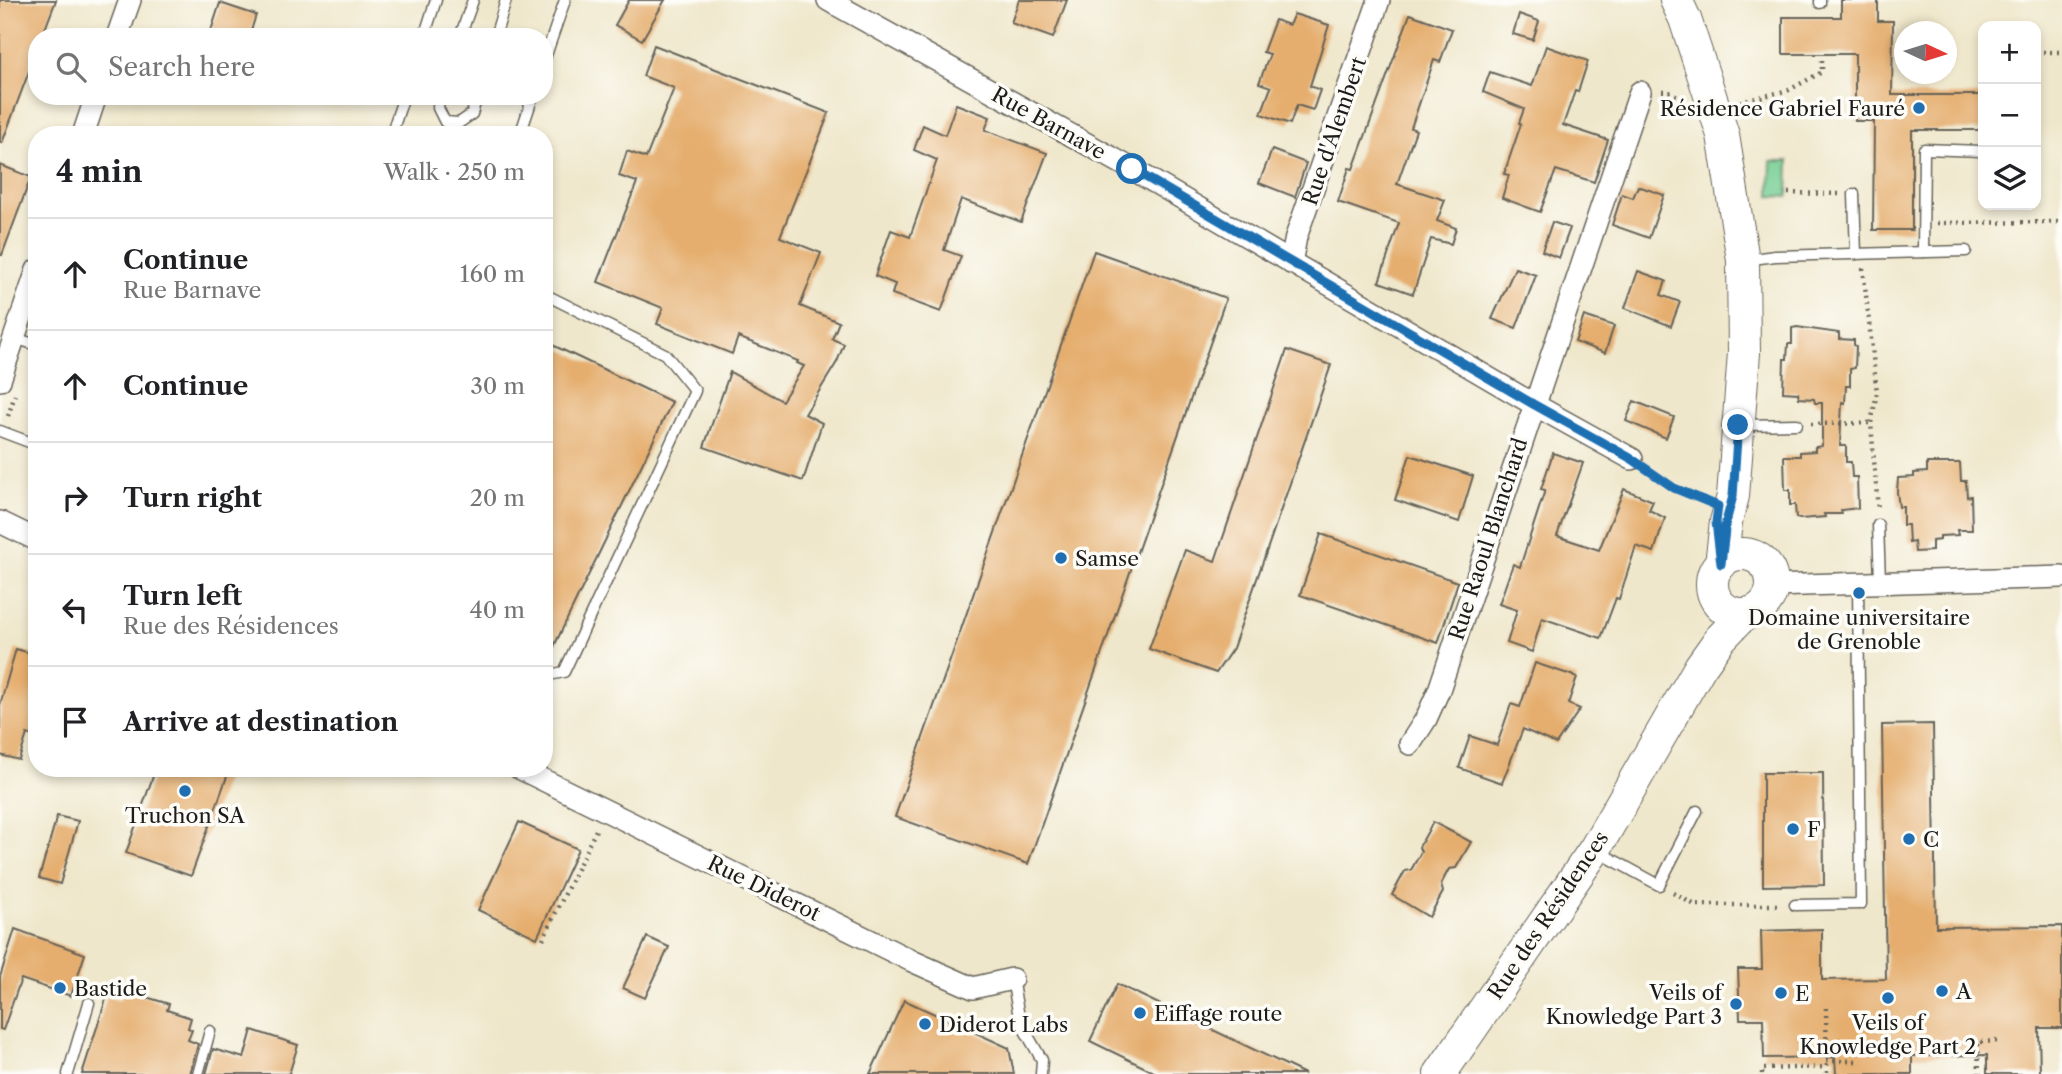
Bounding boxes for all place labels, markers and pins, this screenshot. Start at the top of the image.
place label: Résidence Gabriel Fauré [1660,96,1905,121]
marker: Résidence Gabriel Fauré [1911,100,1927,116]
place label: Samse [1075,546,1139,571]
marker: Samse [1053,550,1069,566]
marker: Domaine universitaire de Grenoble [1851,585,1867,601]
place label: Domaine universitaire de Grenoble [1748,605,1970,654]
marker: Truchon SA [177,783,193,799]
place label: Truchon SA [125,803,245,828]
place label: F [1807,817,1821,842]
marker: F [1785,821,1801,837]
place label: C [1923,827,1939,852]
marker: C [1901,831,1917,847]
place label: Bastide [74,976,147,1001]
place label: A [1955,979,1972,1004]
marker: Bastide [52,980,68,996]
place label: Veils of Knowledge Part 3 [1546,980,1724,1029]
place label: E [1795,981,1809,1006]
marker: A [1934,983,1950,999]
marker: E [1773,985,1789,1001]
marker: Veils of Knowledge Part 2 [1880,990,1896,1006]
marker: Veils of Knowledge Part 3 [1728,996,1744,1012]
place label: Eiffage route [1154,1001,1282,1026]
marker: Eiffage route [1132,1005,1148,1021]
place label: Veils of Knowledge Part 2 [1800,1010,1976,1059]
place label: Diderot Labs [939,1012,1068,1037]
marker: Diderot Labs [917,1016,933,1032]

